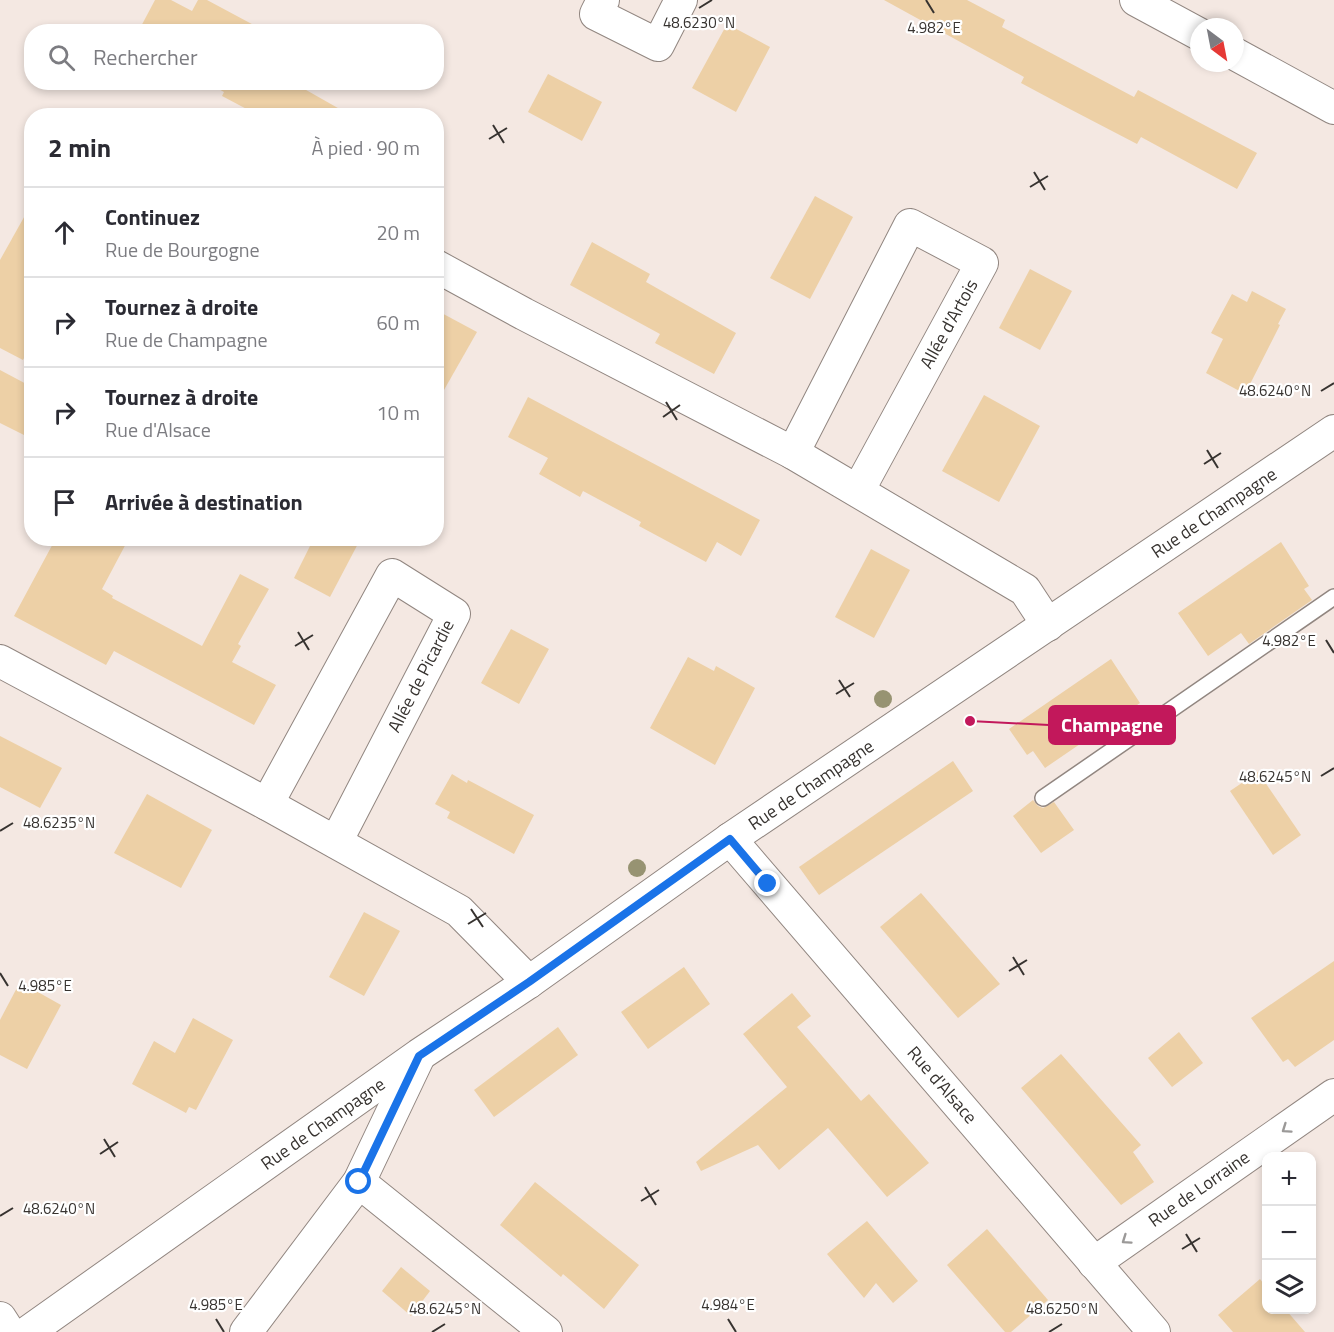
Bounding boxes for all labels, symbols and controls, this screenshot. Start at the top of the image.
text: 48.6230°N [663,11,735,34]
text: 4.982°E [907,16,961,39]
north arrow [1190,18,1244,72]
search box [24,24,444,90]
text: Rechercher [93,40,198,74]
icon: search [45,41,78,74]
text: 2 min [48,128,111,167]
text: À pied · 90 m [311,132,420,163]
text: Continuez [105,200,200,234]
icon: ahead [48,216,81,249]
text: 20 m [376,217,420,248]
text: Rue de Bourgogne [105,234,260,265]
street label: Allée d'Artois [913,274,984,373]
text: Tournez à droite [105,290,258,324]
icon: right [48,306,81,339]
text: 60 m [376,307,420,338]
text: Rue de Champagne [105,324,268,355]
text: 48.6240°N [1239,379,1311,402]
text: Tournez à droite [105,380,258,414]
icon: right [48,396,81,429]
text: 10 m [376,397,420,428]
text: Rue d'Alsace [105,414,211,445]
street label: Rue de Champagne [1146,461,1282,565]
text: Arrivée à destination [105,485,303,519]
icon: arrive [48,486,81,519]
street label: Allée de Picardie [380,614,461,737]
text: 4.982°E [1262,629,1316,652]
callout: Champagne [1049,706,1175,744]
text: Champagne [1061,709,1163,740]
street label: Rue de Champagne [743,733,879,837]
text: 48.6245°N [1239,765,1311,788]
text: 48.6235°N [23,811,95,834]
route end [754,870,780,896]
text: 4.985°E [18,974,72,997]
street label: Rue d'Alsace [901,1040,984,1129]
street label: Rue de Champagne [255,1071,390,1177]
one-way arrow [1282,1122,1293,1133]
street label: Rue de Lorraine [1142,1144,1255,1234]
map controls [1262,1152,1316,1314]
button: + [1262,1152,1316,1206]
route start [345,1168,371,1194]
text: 48.6240°N [23,1197,95,1220]
button: − [1262,1206,1316,1260]
one-way arrow [1122,1233,1133,1244]
button: layers [1262,1260,1316,1314]
text: 4.985°E [189,1293,243,1316]
text: 4.984°E [701,1293,755,1316]
text: 48.6245°N [409,1297,481,1320]
text: 48.6250°N [1026,1297,1098,1320]

